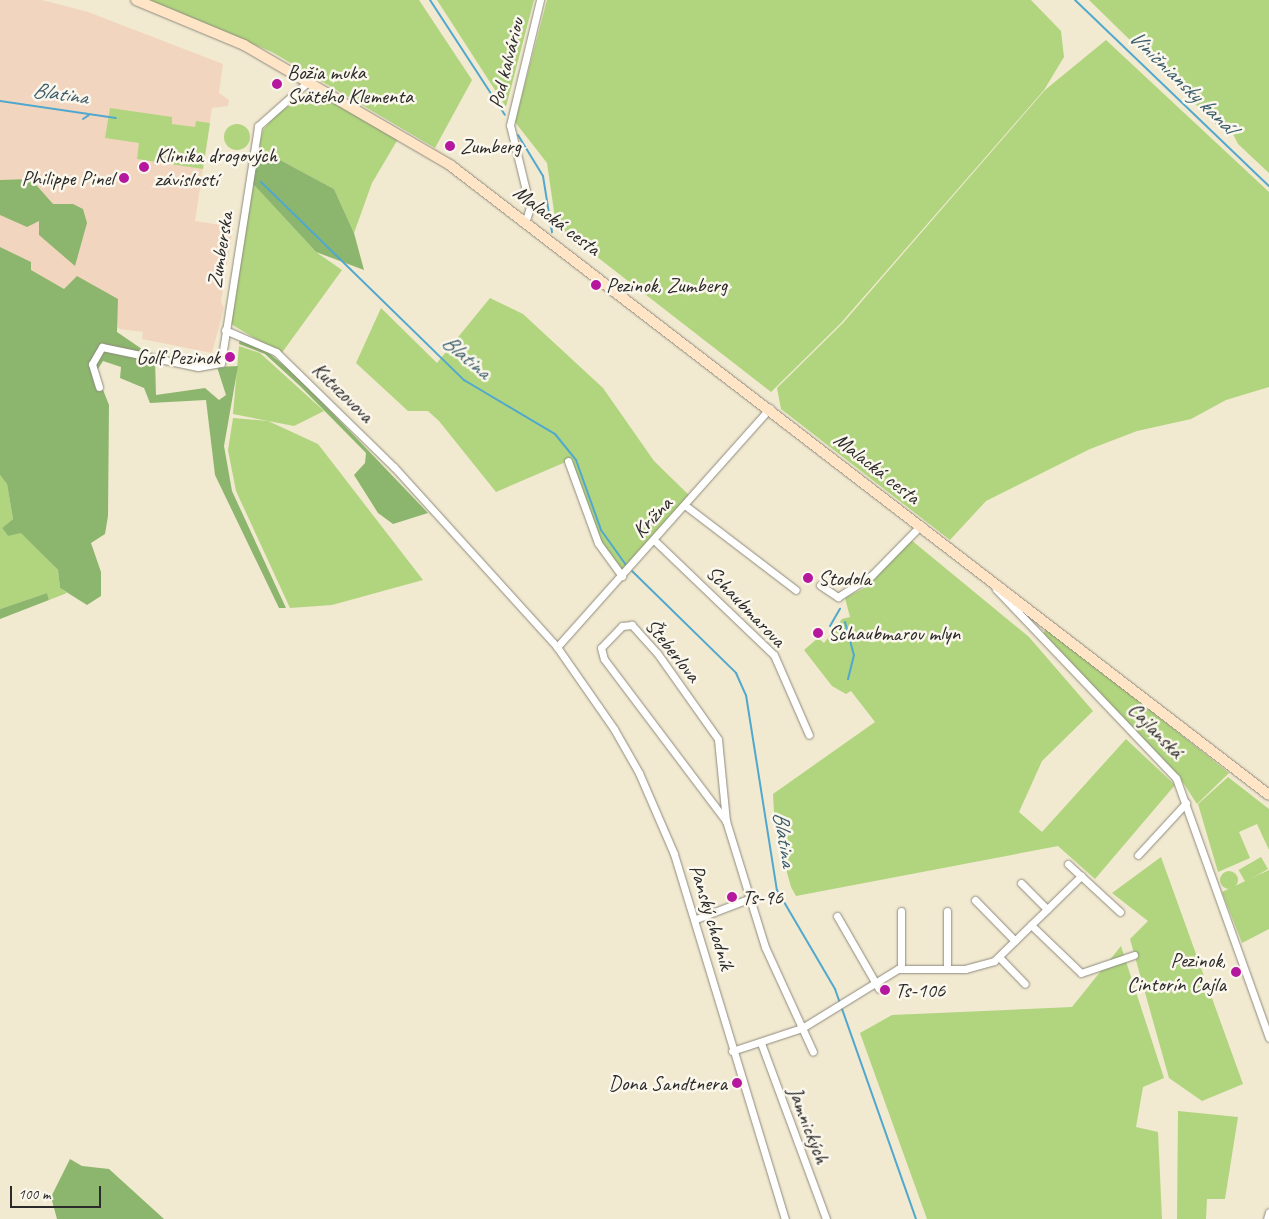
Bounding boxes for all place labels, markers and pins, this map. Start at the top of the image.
place label: Božia muka Svätého Klementa [287,59,414,109]
marker: Božia muka Svätého Klementa [271,78,283,90]
place label: Zumberg [460,133,521,159]
marker: Zumberg [444,140,456,152]
place label: Klinika drogových závislostí [155,142,277,192]
marker: Klinika drogových závislostí [137,160,151,174]
place label: Philippe Pinel [21,165,114,191]
marker: Philippe Pinel [118,172,130,184]
place label: Pezinok, Zumberg [606,272,727,298]
marker: Pezinok, Zumberg [590,279,602,291]
place label: Golf Pezinok [136,344,220,370]
marker: Golf Pezinok [224,351,236,363]
place label: Stodola [818,565,871,591]
marker: Stodola [802,572,814,584]
place label: Schaubmarov mlyn [828,620,960,646]
marker: Schaubmarov mlyn [812,627,824,639]
place label: Ts-96 [742,884,783,910]
marker: Ts-96 [726,891,738,903]
place label: Pezinok, Cintorín Cajla [1127,947,1226,997]
marker: Pezinok, Cintorín Cajla [1230,966,1242,978]
place label: Ts-106 [895,977,945,1003]
marker: Ts-106 [879,984,891,996]
place label: Dona Sandtnera [608,1070,727,1096]
marker: Dona Sandtnera [731,1077,743,1089]

